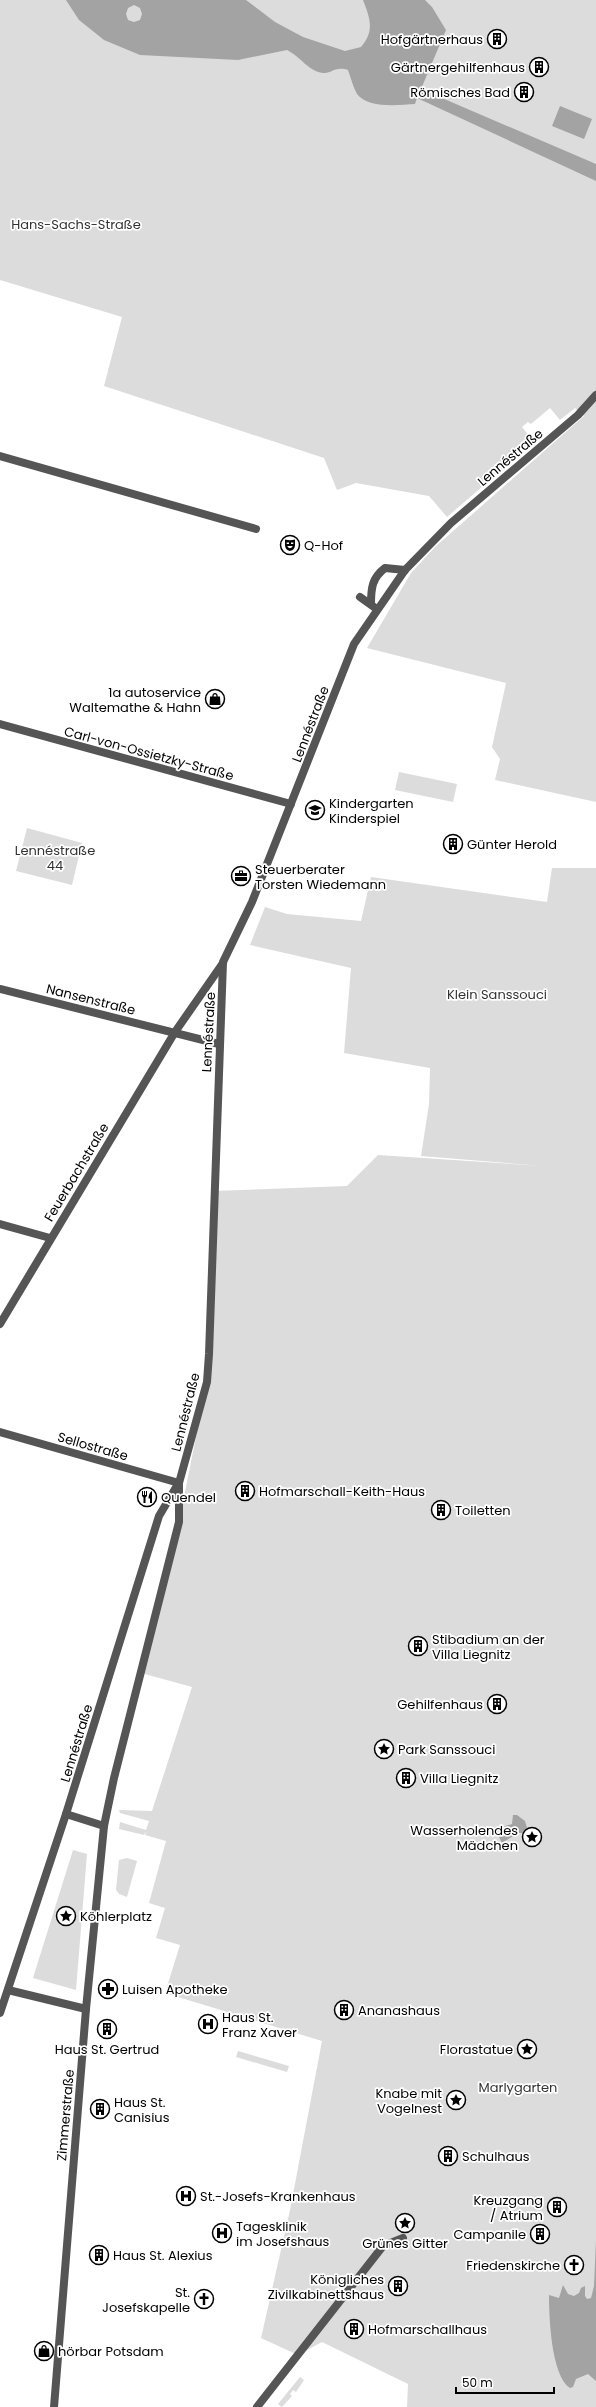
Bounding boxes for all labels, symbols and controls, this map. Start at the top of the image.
building icon: Hofgärtnerhaus [486,28,508,50]
place label: Hofgärtnerhaus [381,30,483,49]
building icon: Gärtnergehilfenhaus [528,56,550,78]
place label: Gärtnergehilfenhaus [391,58,525,77]
building icon: Römisches Bad [513,81,535,103]
place label: Römisches Bad [410,83,510,102]
park label: Hans-Sachs-Straße [11,215,141,234]
street label: Lennéstraße [473,424,547,491]
theatre icon: Q-Hof [279,534,301,556]
place label: Q-Hof [304,536,343,555]
place label: 1a autoservice Waltemathe & Hahn [69,683,201,717]
street label: Lennéstraße [287,683,334,765]
shop icon: 1a autoservice Waltemathe & Hahn [204,688,226,710]
street label: Carl-von-Ossietzky-Straße [62,722,236,785]
place label: Kindergarten Kinderspiel [329,794,414,828]
school or university icon: Kindergarten Kinderspiel [304,799,326,821]
building icon: Günter Herold [442,833,464,855]
place label: Günter Herold [467,835,557,854]
park label: Lennéstraße 44 [15,841,95,875]
place label: Steuerberater Torsten Wiedemann [255,860,386,894]
office icon: Steuerberater Torsten Wiedemann [230,865,252,887]
street label: Nansenstraße [44,979,138,1020]
park label: Klein Sanssouci [447,985,547,1004]
street label: Lennéstraße [197,991,220,1073]
street label: Feuerbachstraße [40,1119,113,1225]
street label: Lennéstraße [167,1371,204,1453]
street label: Sellostraße [55,1427,130,1466]
building icon: Hofmarschall-Keith-Haus [234,1480,256,1502]
place label: Hofmarschall-Keith-Haus [259,1482,425,1501]
restaurant icon: Quendel [136,1486,158,1508]
place label: Quendel [161,1488,216,1507]
building icon: Toiletten [430,1499,452,1521]
place label: Toiletten [455,1501,511,1520]
place label: Stibadium an der Villa Liegnitz [432,1630,545,1664]
building icon: Stibadium an der Villa Liegnitz [407,1635,429,1657]
building icon: Gehilfenhaus [486,1693,508,1715]
place label: Gehilfenhaus [397,1695,483,1714]
street label: Lennéstraße [56,1702,97,1784]
place icon: Park Sanssouci [373,1738,395,1760]
place label: Park Sanssouci [398,1740,495,1759]
building icon: Villa Liegnitz [395,1767,417,1789]
place label: Villa Liegnitz [420,1769,499,1788]
place label: Wasserholendes Mädchen [410,1821,518,1855]
place icon: Wasserholendes Mädchen [521,1826,543,1848]
place icon: Köhlerplatz [55,1905,77,1927]
place label: Köhlerplatz [80,1907,152,1926]
pharmacy icon: Luisen Apotheke [97,1978,119,2000]
place label: Luisen Apotheke [122,1980,228,1999]
building icon: Ananashaus [333,1999,355,2021]
place label: Ananashaus [358,2001,440,2020]
place label: Haus St. Franz Xaver [222,2008,297,2042]
hospital icon: Haus St. Franz Xaver [197,2013,219,2035]
building icon: Haus St. Gertrud [96,2018,118,2040]
place icon: Florastatue [516,2038,538,2060]
place label: Haus St. Gertrud [55,2040,159,2059]
place label: Florastatue [440,2040,513,2059]
street label: Zimmerstraße [52,2068,79,2162]
park label: Marlygarten [479,2078,557,2097]
place label: Knabe mit Vogelnest [375,2084,442,2118]
place icon: Knabe mit Vogelnest [445,2089,467,2111]
place label: Haus St. Canisius [114,2093,170,2127]
building icon: Haus St. Canisius [89,2098,111,2120]
building icon: Schulhaus [437,2145,459,2167]
place label: Schulhaus [462,2147,530,2166]
hospital icon: St.-Josefs-Krankenhaus [175,2185,197,2207]
place label: St.-Josefs-Krankenhaus [200,2187,356,2206]
place label: Kreuzgang / Atrium [473,2191,543,2225]
building icon: Kreuzgang / Atrium [546,2196,568,2218]
place icon: Grünes Gitter [394,2212,416,2234]
place label: Tagesklinik im Josefshaus [236,2217,330,2251]
hospital icon: Tagesklinik im Josefshaus [211,2222,233,2244]
building icon: Campanile [529,2223,551,2245]
place label: Campanile [453,2225,526,2244]
place label: Grünes Gitter [362,2234,448,2253]
building icon: Haus St. Alexius [88,2244,110,2266]
place label: Haus St. Alexius [113,2246,213,2265]
church icon: Friedenskirche [563,2254,585,2276]
place label: Friedenskirche [466,2256,560,2275]
place label: Königliches Zivilkabinettshaus [268,2270,384,2304]
building icon: Königliches Zivilkabinettshaus [387,2275,409,2297]
place label: St. Josefskapelle [102,2283,190,2317]
church icon: St. Josefskapelle [193,2288,215,2310]
building icon: Hofmarschallhaus [343,2318,365,2340]
place label: Hofmarschallhaus [368,2320,487,2339]
shop icon: hörbar Potsdam [33,2340,55,2362]
place label: hörbar Potsdam [58,2342,164,2361]
scale bar [456,2369,554,2395]
text: 50 m [462,2374,493,2391]

